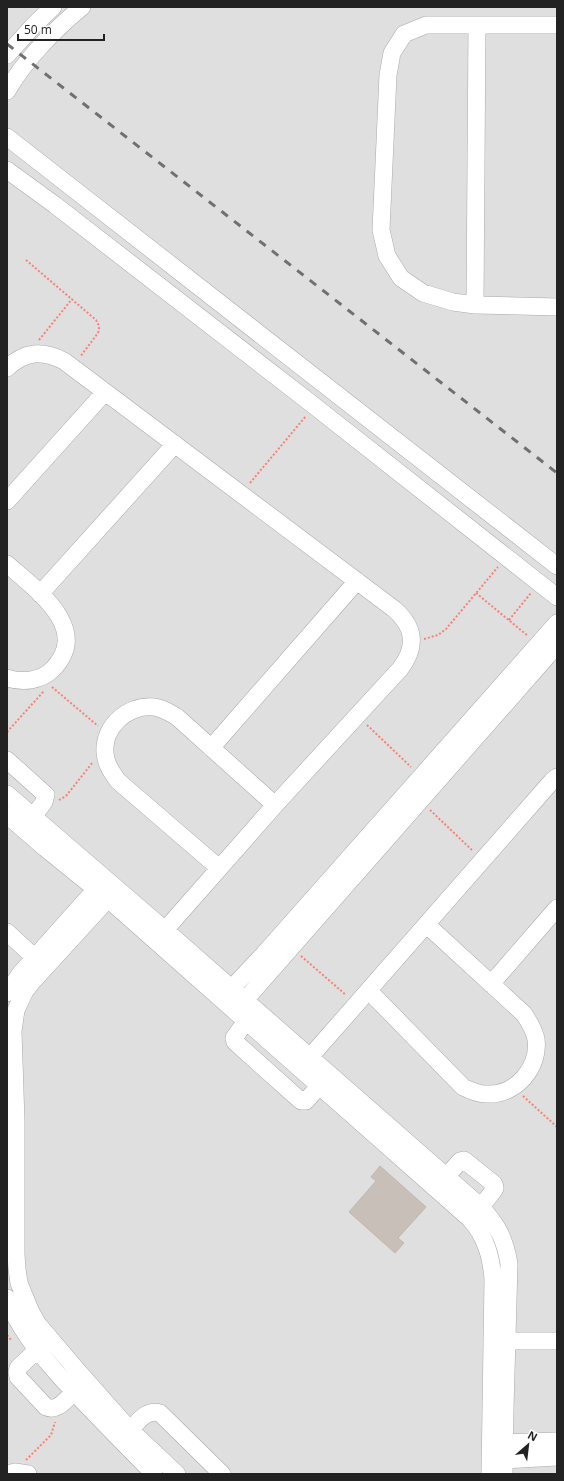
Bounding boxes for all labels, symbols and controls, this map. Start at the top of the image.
scale bar [18,16,104,42]
text: 50 m [24,21,52,38]
north arrow [508,1425,548,1465]
text: N [525,1427,540,1444]

